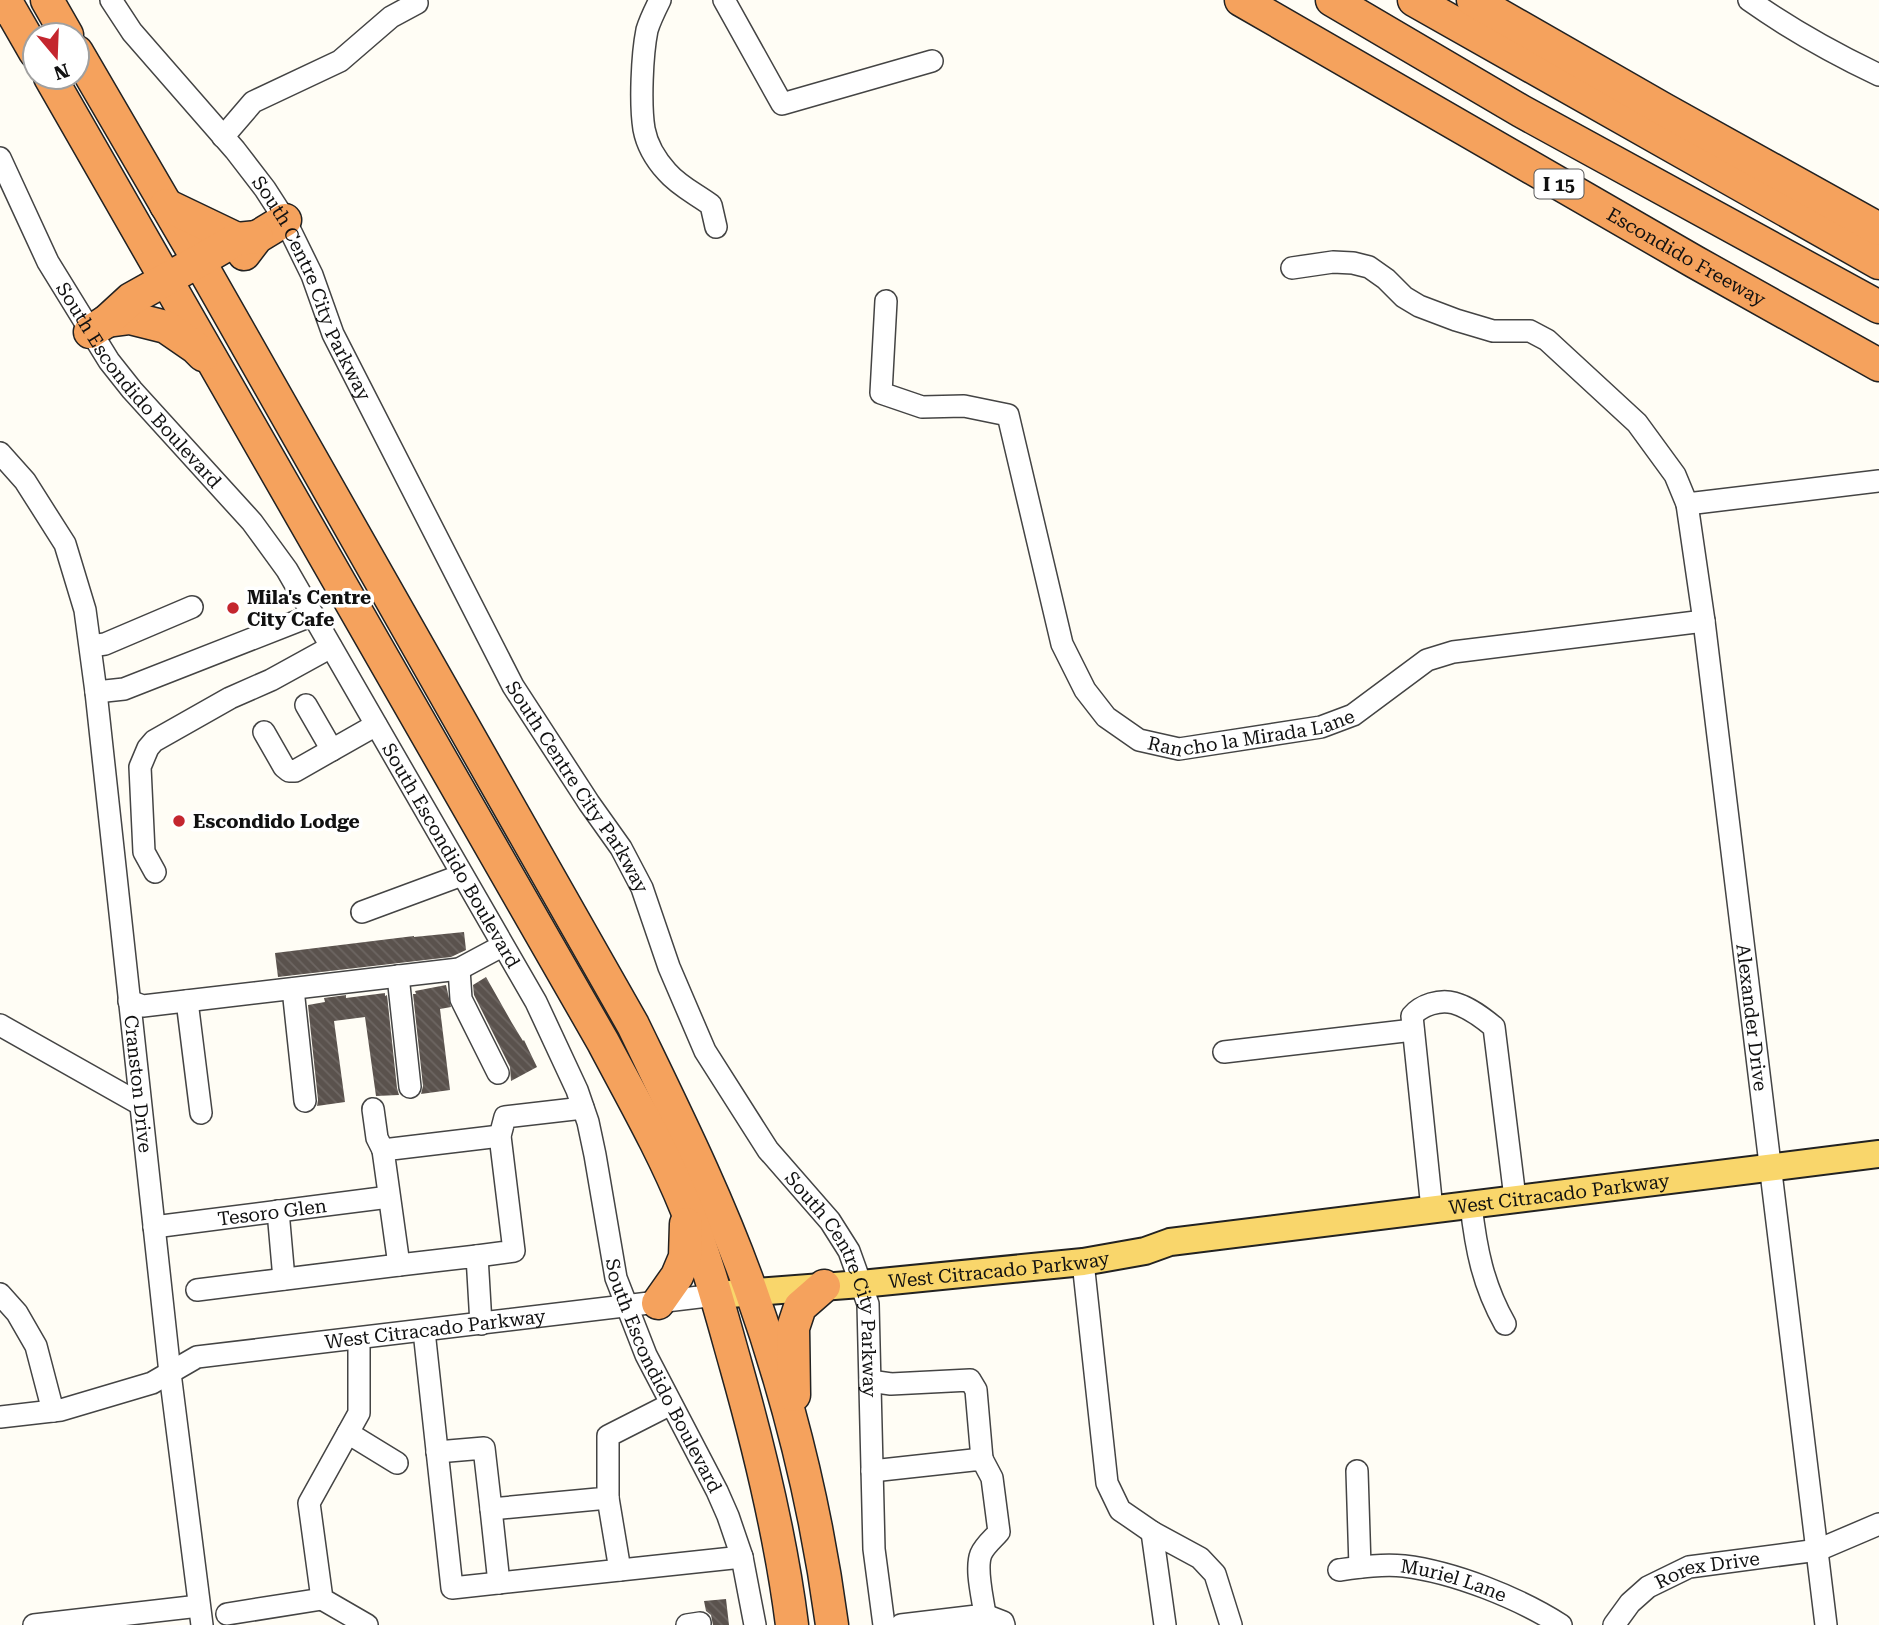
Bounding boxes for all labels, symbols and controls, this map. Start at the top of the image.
north arrow [21,21,91,91]
text: N [50,58,72,85]
road number: I 15 [1534,169,1584,198]
street label: South Centre City Parkway [247,171,377,405]
street label: Escondido Freeway [1603,202,1770,311]
street label: South Escondido Boulevard [52,278,227,493]
place label: Mila's Centre City Cafe [247,586,371,631]
marker: Mila's Centre City Cafe [225,600,241,616]
street label: South Centre City Parkway [501,676,654,897]
street label: Rancho la Mirada Lane [1146,704,1358,761]
street label: South Escondido Boulevard [378,739,525,972]
place label: Escondido Lodge [193,810,360,833]
marker: Escondido Lodge [171,813,187,829]
street label: Alexander Drive [1732,943,1773,1092]
street label: Cranston Drive [120,1014,157,1154]
street label: South Centre City Parkway [780,1166,882,1398]
street label: West Citracado Parkway [1447,1169,1671,1219]
street label: Tesoro Glen [216,1194,328,1230]
street label: West Citracado Parkway [887,1246,1112,1293]
street label: South Escondido Boulevard [601,1257,727,1496]
street label: West Citracado Parkway [323,1304,547,1353]
street label: Rorex Drive [1651,1546,1761,1593]
street label: Muriel Lane [1399,1554,1510,1607]

